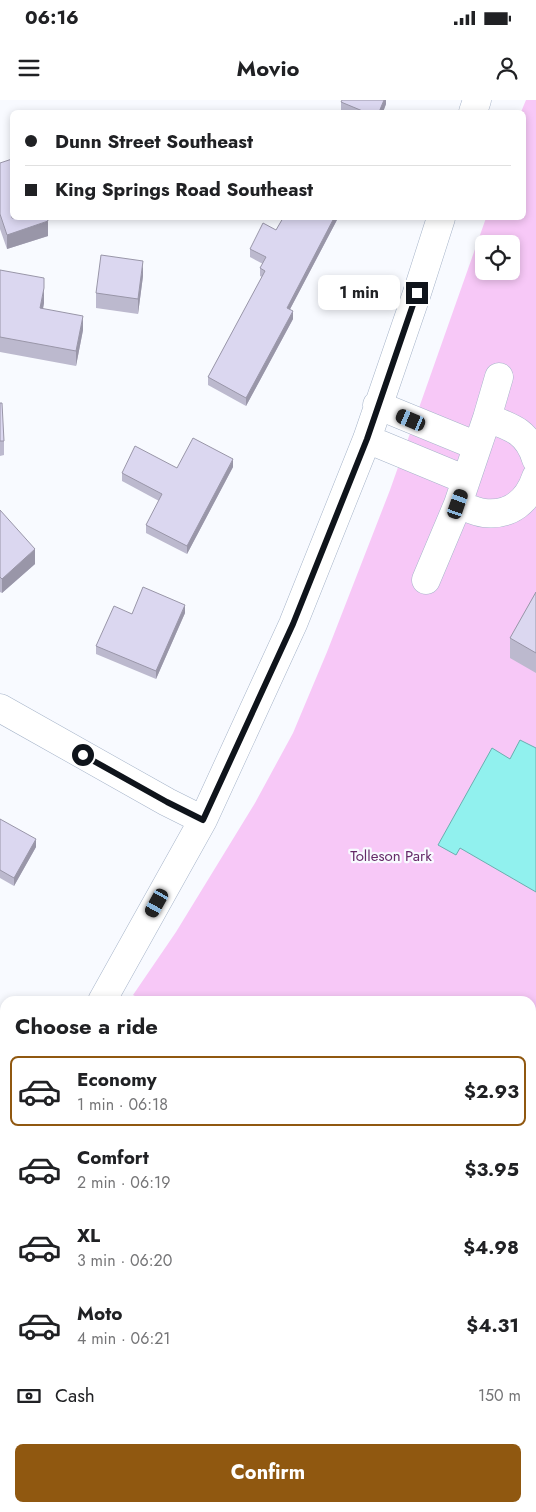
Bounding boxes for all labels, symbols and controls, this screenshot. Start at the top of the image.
text: 06:16 [25,4,79,31]
text: Movio [237,52,299,84]
icon: menu [15,54,43,82]
icon: person [493,54,521,82]
text: Dunn Street Southeast [55,128,253,155]
text: King Springs Road Southeast [55,176,313,203]
map controls [475,235,520,280]
button: locate [475,235,520,280]
callout: 1 min [317,276,400,310]
text: 1 min [339,281,379,304]
route end [406,282,428,304]
car [394,407,427,433]
car [446,487,469,521]
route start [72,744,94,766]
park label: Tolleson Park [350,845,432,867]
car [143,886,170,920]
text: Choose a ride [15,1010,158,1042]
text: Economy [77,1066,157,1093]
icon: car [17,1069,62,1114]
text: $2.93 [464,1078,519,1105]
text: 1 min · 06:18 [77,1093,168,1116]
text: Comfort [77,1144,149,1171]
icon: car [17,1147,62,1192]
text: $3.95 [465,1156,519,1183]
text: 2 min · 06:19 [77,1171,170,1194]
text: XL [77,1222,100,1249]
icon: car [17,1225,62,1270]
text: $4.98 [463,1234,519,1261]
text: 3 min · 06:20 [77,1249,172,1272]
text: Moto [77,1300,122,1327]
icon: car [17,1303,62,1348]
text: $4.31 [466,1312,519,1339]
text: 4 min · 06:21 [77,1327,171,1350]
icon: cash [15,1382,43,1410]
text: Cash [55,1382,95,1409]
text: 150 m [478,1384,521,1407]
button: Confirm [15,1444,521,1502]

